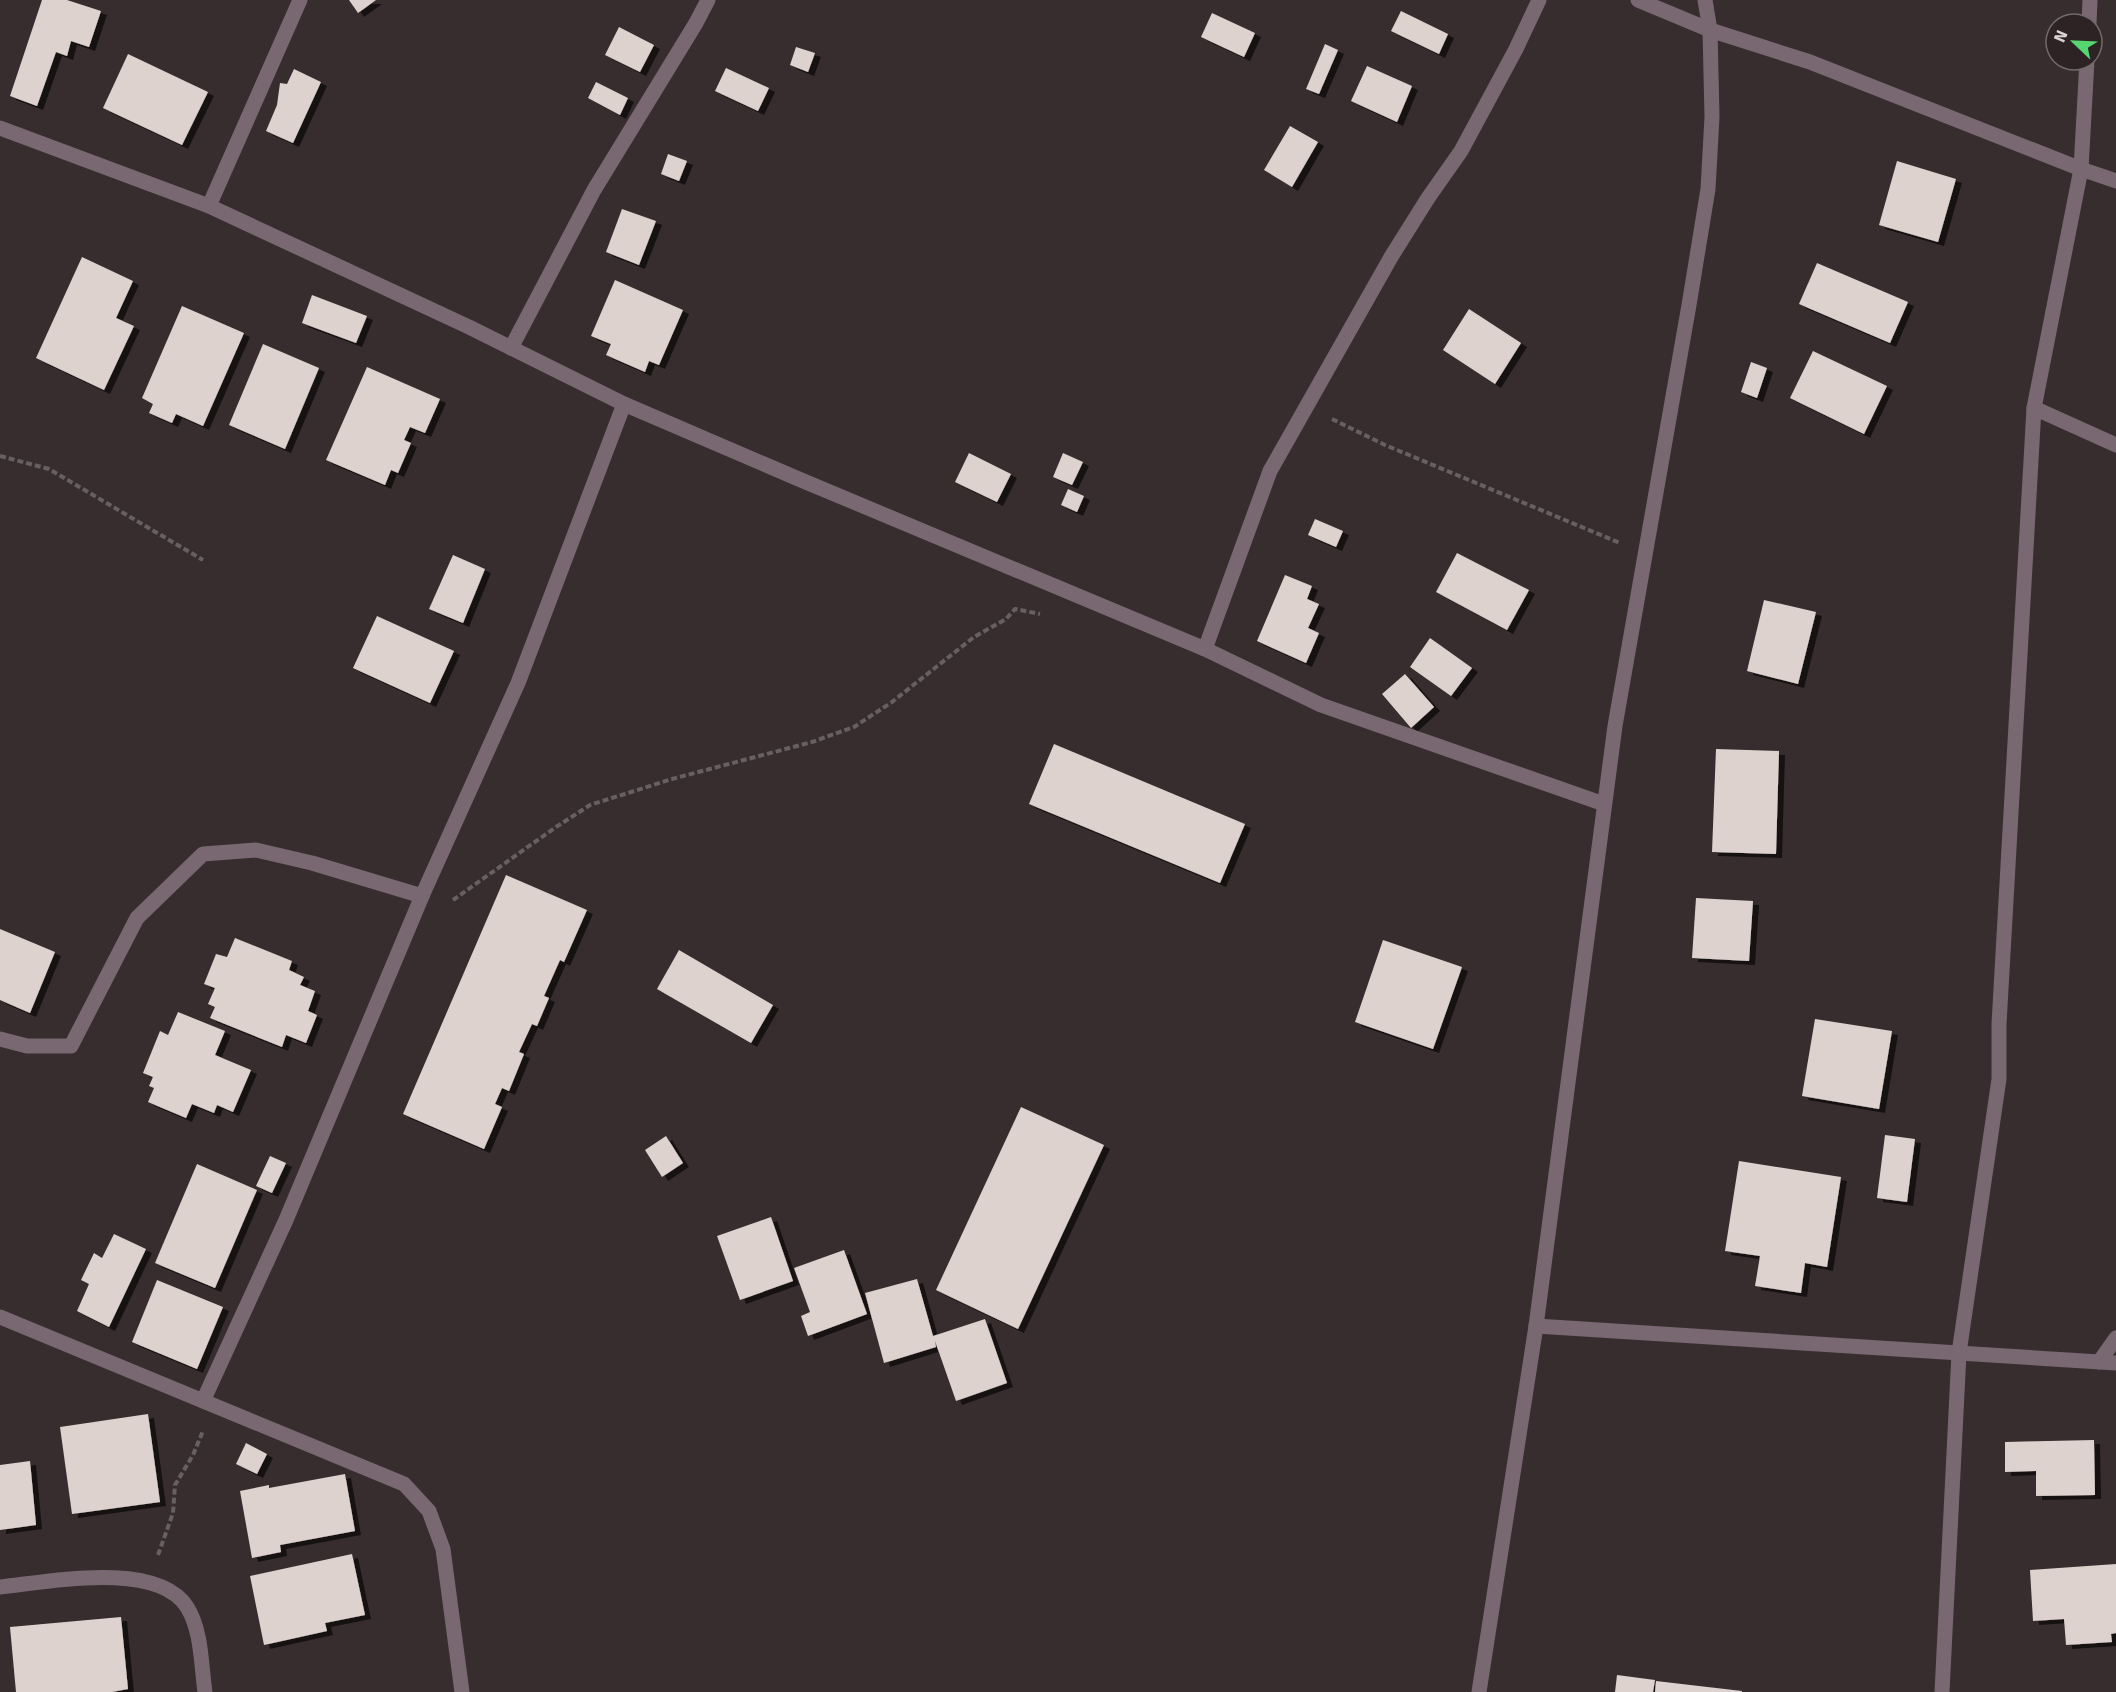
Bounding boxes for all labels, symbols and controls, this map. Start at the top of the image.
north arrow [2044,12,2104,72]
text: N [2050,27,2072,46]

